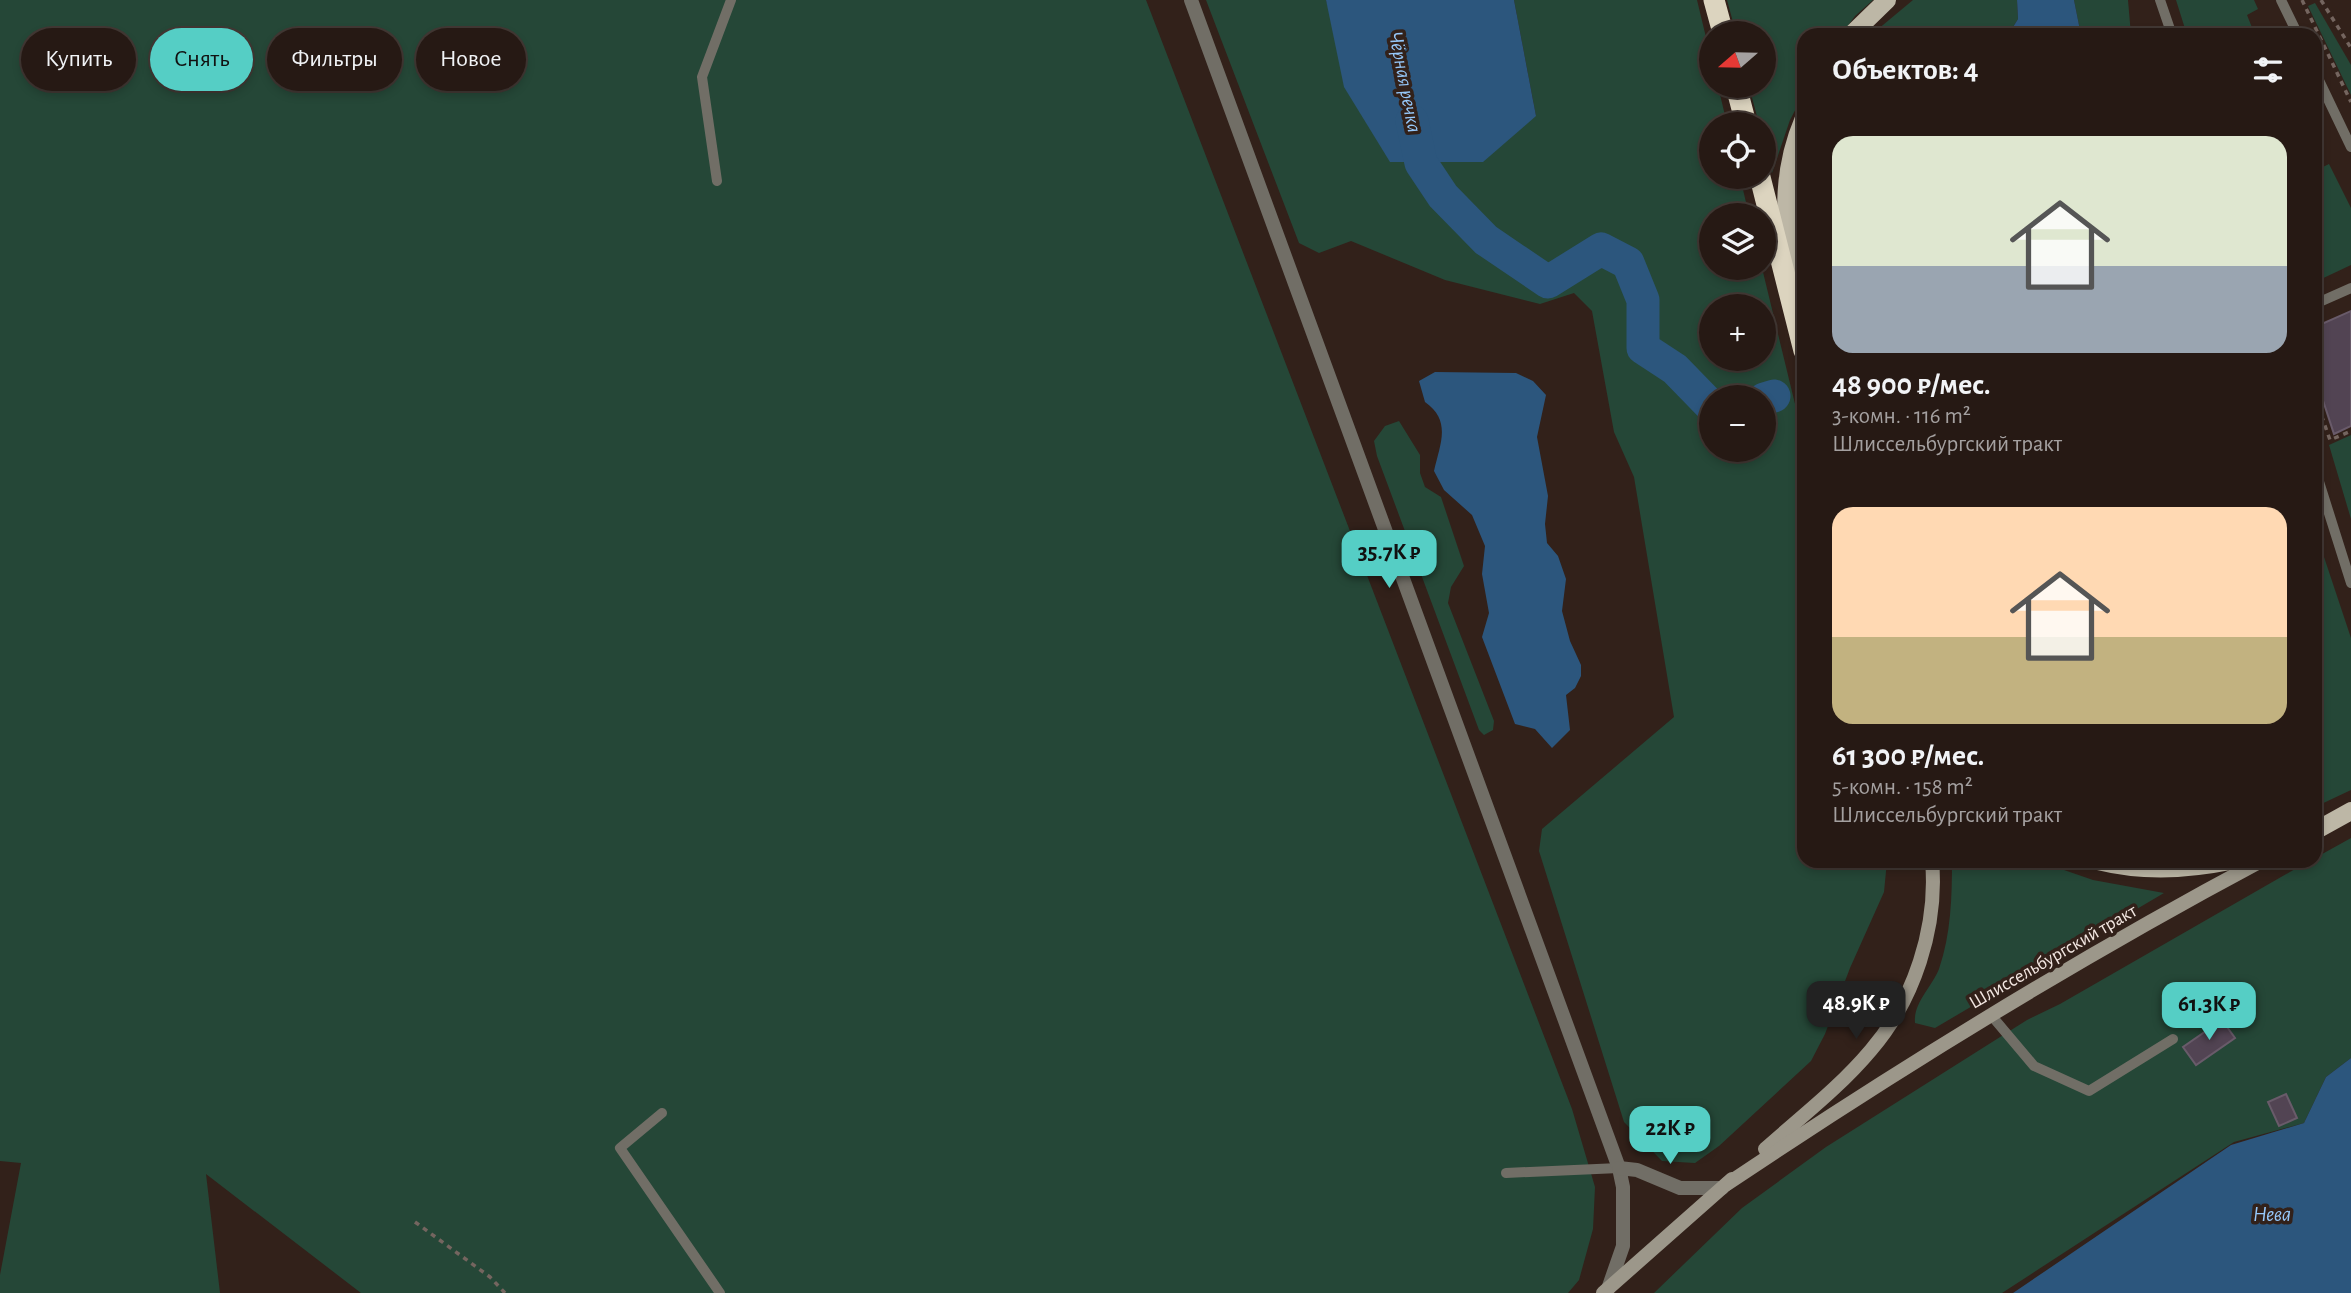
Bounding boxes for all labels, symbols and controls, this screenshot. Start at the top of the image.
north arrow [1699,21,1776,98]
map controls [1699,21,1776,462]
chip: Купить [21,28,136,91]
chip: Снять [150,28,253,91]
chip: Фильтры [267,28,402,91]
chip: Новое [416,28,526,91]
water label: Чёрная речка [1384,30,1425,135]
icon: filters [2249,51,2287,89]
text: Объектов: 4 [1832,55,1979,85]
button: locate [1699,112,1776,189]
icon: home [1997,182,2123,308]
button: layers [1699,203,1776,280]
button: + [1699,294,1776,371]
text: 48 900 ₽/мес. [1832,370,1991,400]
button: − [1699,385,1776,462]
text: 3-комн. · 116 m² [1832,405,1971,428]
text: Шлиссельбургский тракт [1832,433,2062,456]
pin: 35.7K ₽ [1324,530,1454,590]
text: 35.7K ₽ [1358,541,1420,564]
icon: home [1997,553,2123,679]
text: 61 300 ₽/мес. [1832,741,1984,771]
text: 5-комн. · 158 m² [1832,776,1973,799]
text: Шлиссельбургский тракт [1832,804,2062,827]
street label: Шлиссельбургский тракт [1966,901,2140,1013]
pin: 48.9K ₽ [1791,982,1921,1041]
pin: 61.3K ₽ [2144,982,2274,1042]
text: 48.9K ₽ [1823,992,1889,1015]
text: 61.3K ₽ [2178,993,2240,1016]
pin: 22K ₽ [1621,1106,1719,1166]
text: 22K ₽ [1645,1117,1695,1140]
water label: Нева [2253,1204,2291,1225]

